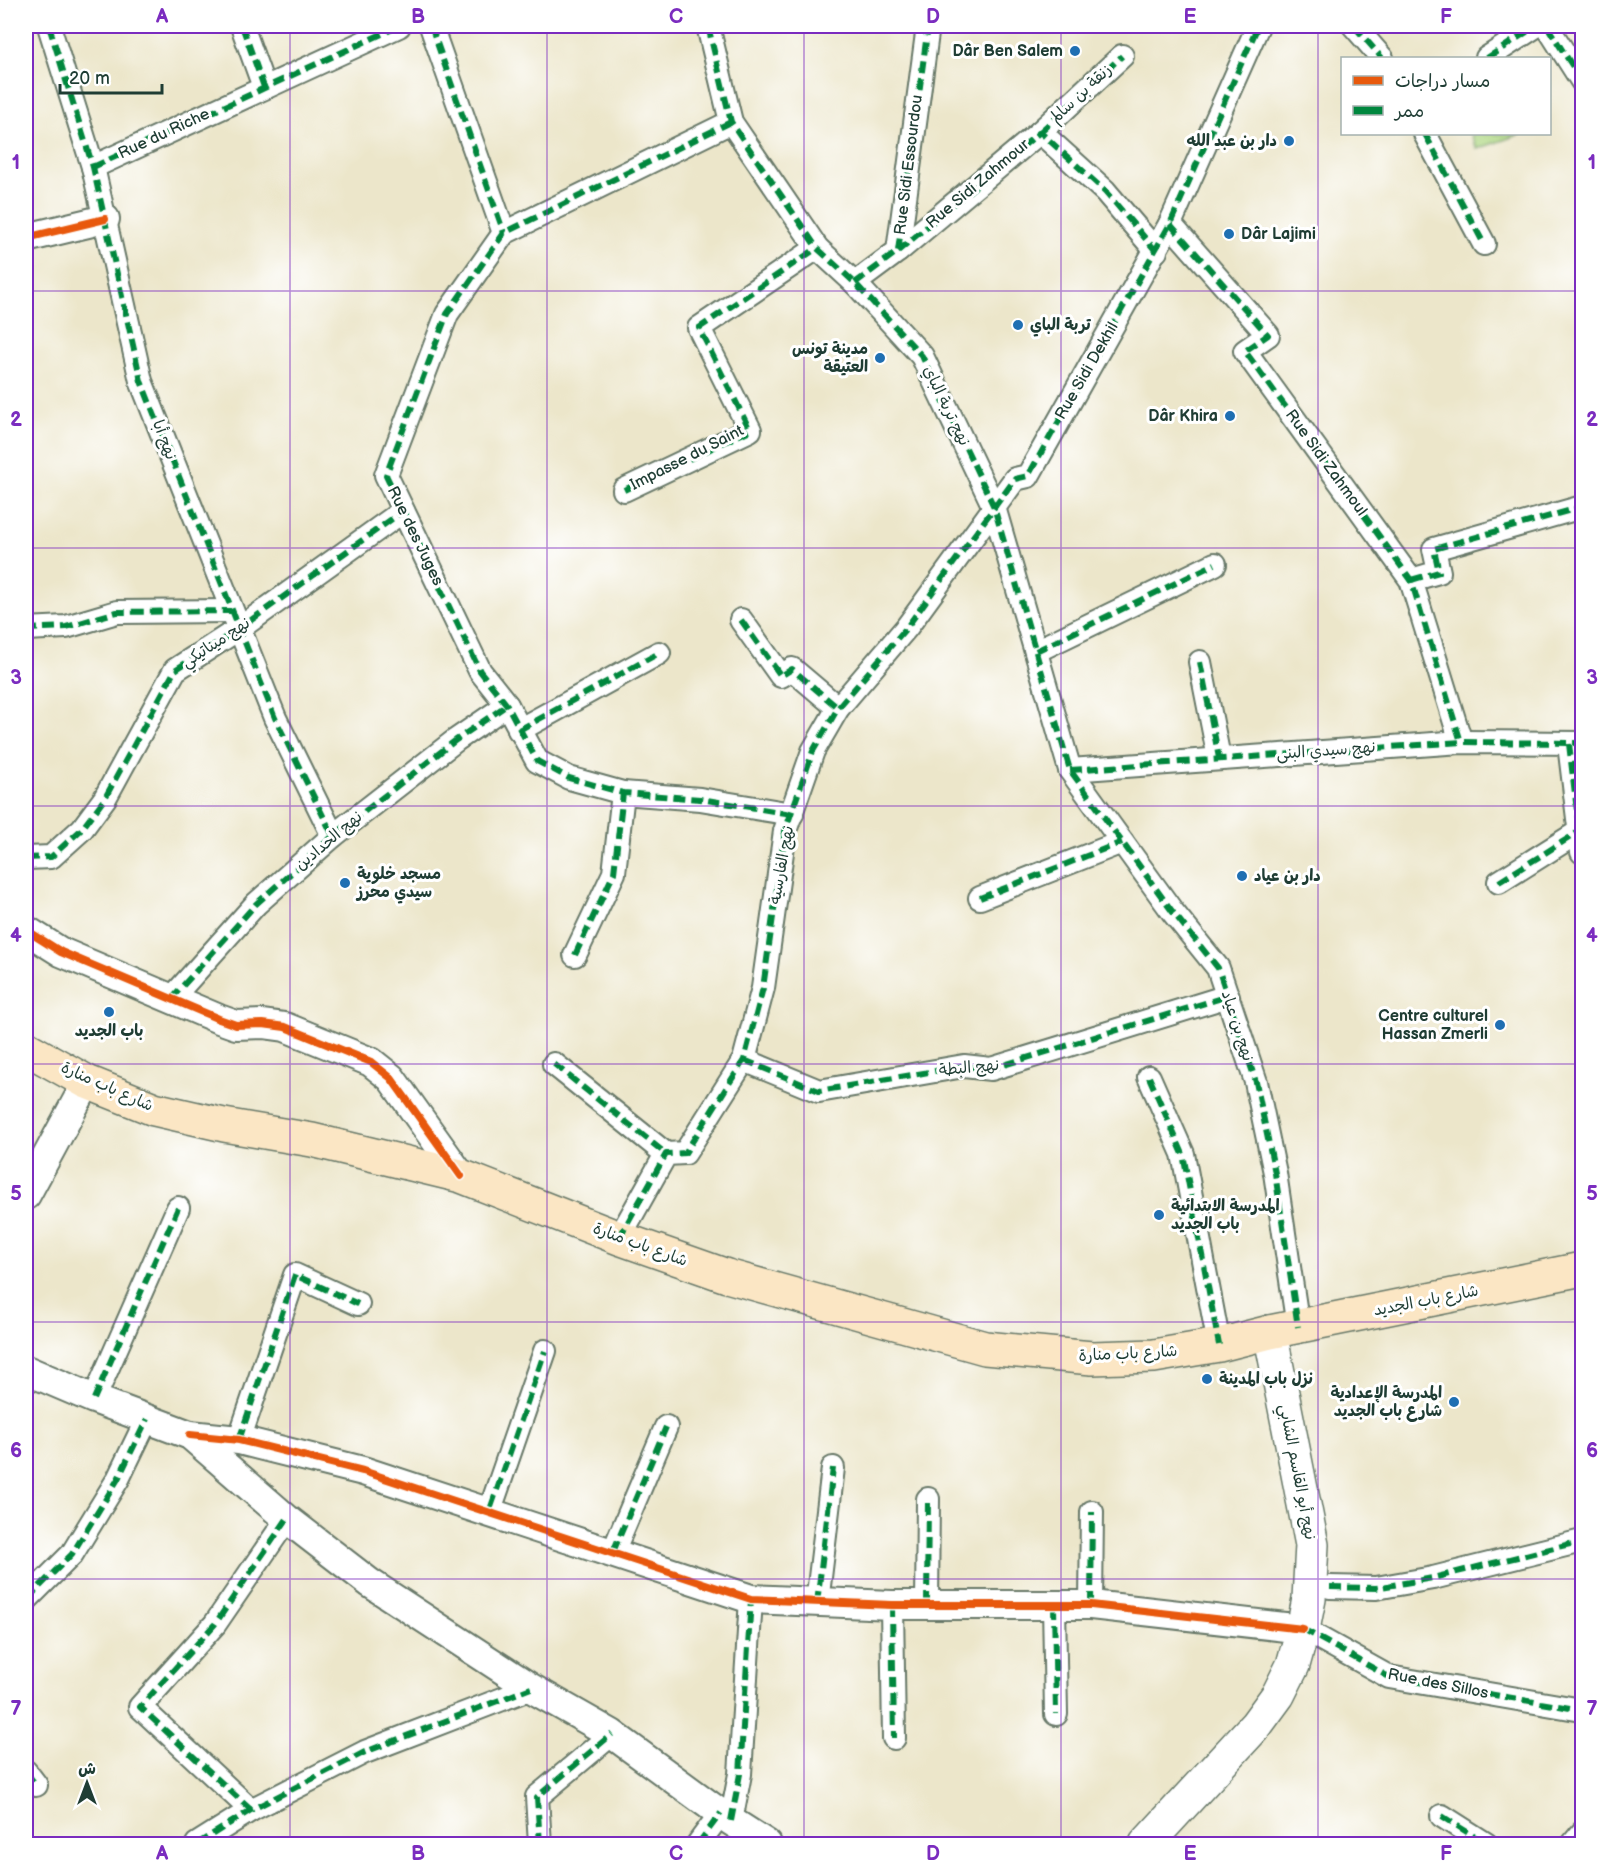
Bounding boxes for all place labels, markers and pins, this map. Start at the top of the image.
place label: Dâr Ben Salem [952,42,1063,61]
marker: Dâr Ben Salem [1068,44,1082,58]
place label: دار بن عبد الله [1187,132,1277,151]
marker: دار بن عبد الله [1282,134,1296,148]
place label: Dâr Lajimi [1241,225,1316,244]
marker: Dâr Lajimi [1222,227,1236,241]
place label: تربة الباي [1030,316,1092,337]
marker: تربة الباي [1011,318,1025,332]
place label: مدينة تونس العتيقة [792,340,868,377]
marker: مدينة تونس العتيقة [873,351,887,365]
place label: Dâr Khira [1148,407,1218,426]
marker: Dâr Khira [1223,409,1237,423]
place label: مسجد خلوية سيدي محرز [355,865,441,904]
place label: دار بن عياد [1254,867,1321,886]
marker: دار بن عياد [1235,869,1249,883]
marker: مسجد خلوية سيدي محرز [338,876,352,890]
marker: باب الجديد [102,1005,116,1019]
place label: Centre culturel Hassan Zmerli [1378,1007,1488,1044]
marker: Centre culturel Hassan Zmerli [1493,1018,1507,1032]
place label: باب الجديد [75,1022,143,1041]
place label: المدرسة الابتدائية باب الجديد [1171,1197,1280,1234]
marker: المدرسة الابتدائية باب الجديد [1152,1208,1166,1222]
place label: نزل باب المدينة [1219,1370,1313,1389]
marker: نزل باب المدينة [1200,1372,1214,1386]
place label: المدرسة الإعدادية شارع باب الجديد [1330,1384,1442,1422]
marker: المدرسة الإعدادية شارع باب الجديد [1447,1395,1461,1409]

